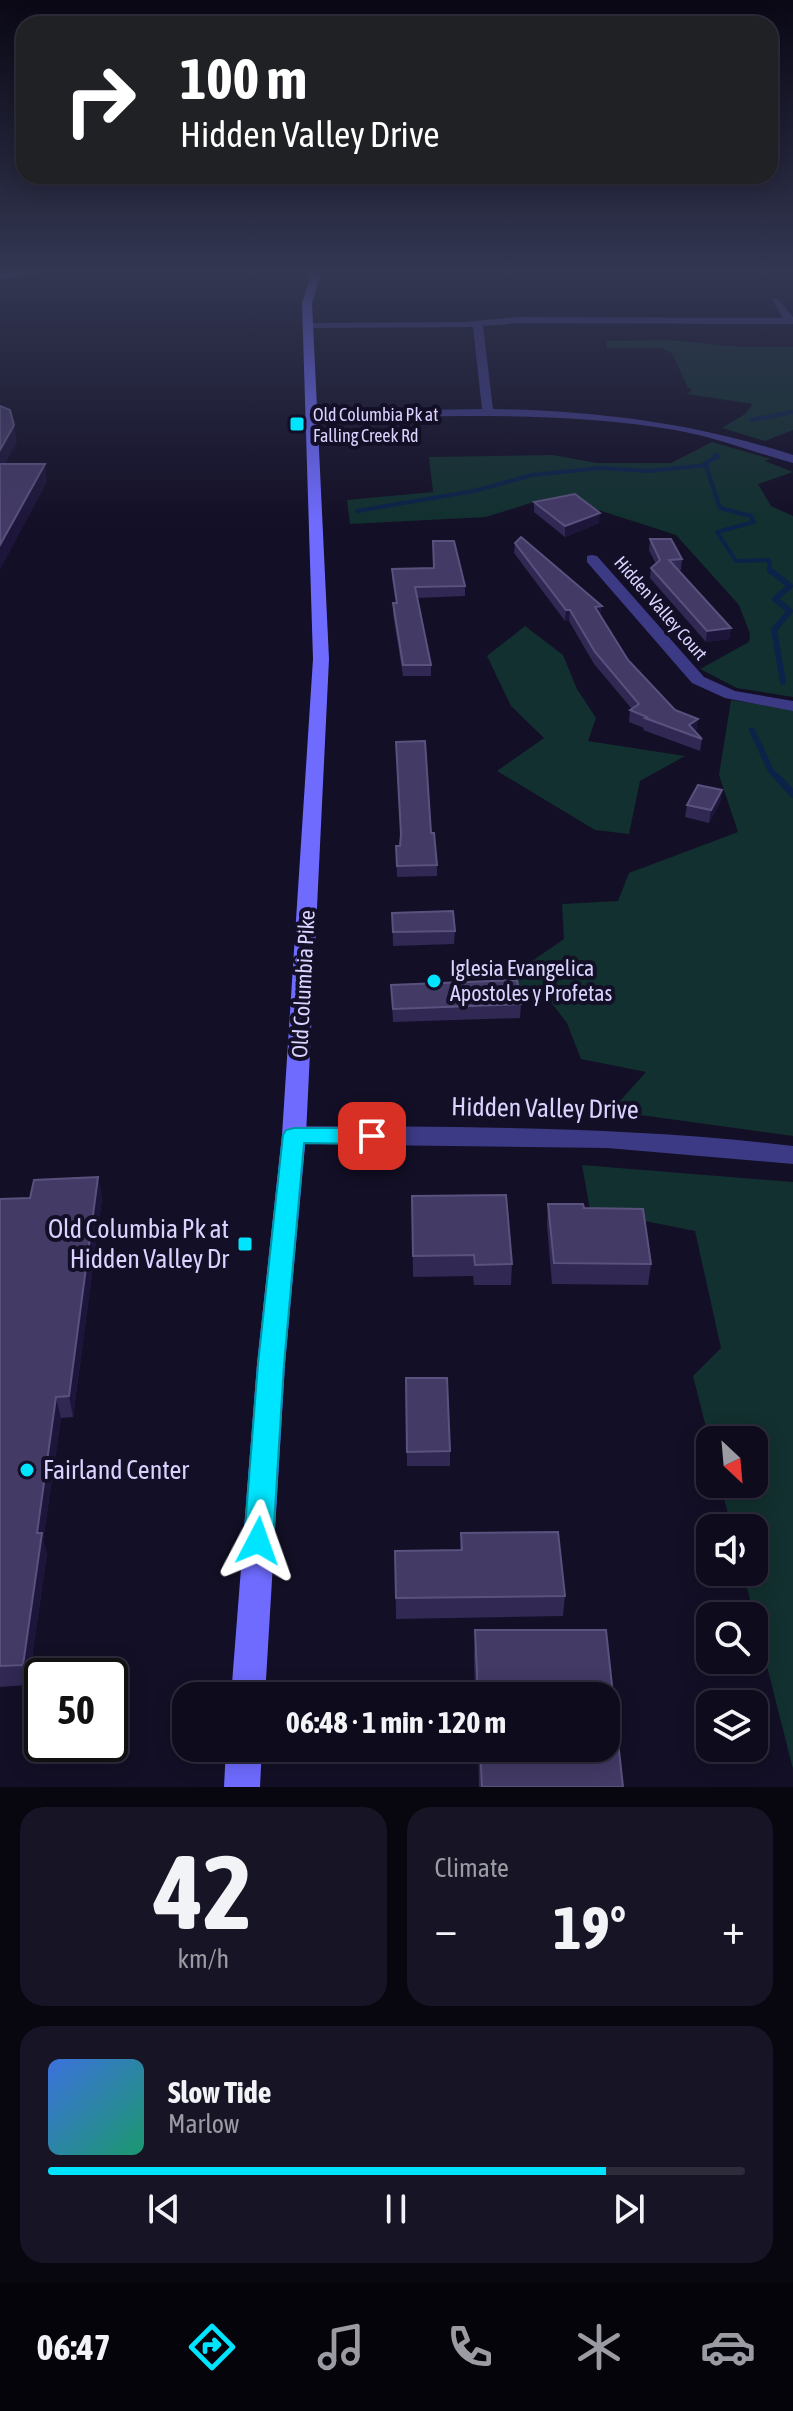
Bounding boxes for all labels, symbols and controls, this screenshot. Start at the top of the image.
text: 100 m [180,47,307,111]
icon: right [48,48,152,152]
text: Hidden Valley Drive [180,113,440,155]
place label: Old Columbia Pk at Falling Creek Rd [313,404,438,446]
marker: Old Columbia Pk at Falling Creek Rd [288,415,306,433]
street label: Hidden Valley Court [610,552,712,664]
street label: Old Columbia Pike [286,910,320,1058]
place label: Iglesia Evangelica Apostoles y Profetas [450,955,612,1006]
marker: Iglesia Evangelica Apostoles y Profetas [425,972,443,990]
street label: Hidden Valley Drive [451,1091,639,1125]
pin [338,1102,406,1170]
icon: arrive [350,1114,394,1158]
place label: Old Columbia Pk at Hidden Valley Dr [48,1214,229,1274]
marker: Old Columbia Pk at Hidden Valley Dr [236,1235,254,1253]
north arrow [696,1426,768,1498]
map controls [696,1426,768,1762]
place label: Fairland Center [43,1455,189,1485]
marker: Fairland Center [18,1461,36,1479]
position arrow [216,1499,300,1583]
button: sound [696,1514,768,1586]
button: search [696,1602,768,1674]
speed limit sign: 50 [24,1658,128,1762]
button: layers [696,1690,768,1762]
text: 06:48 · 1 min · 120 m [286,1705,506,1739]
text: 42 [154,1832,252,1951]
text: Climate [435,1853,509,1883]
text: 19° [553,1893,626,1962]
text: − [435,1903,457,1953]
text: + [722,1903,745,1953]
text: km/h [177,1944,229,1974]
text: Slow Tide [168,2075,271,2109]
text: Marlow [168,2109,239,2139]
icon: previous [142,2187,186,2231]
icon: pause [374,2187,418,2231]
icon: next [607,2187,651,2231]
icon: directions [184,2319,240,2375]
icon: music [313,2319,369,2375]
icon: phone [442,2319,498,2375]
icon: climate [571,2319,627,2375]
icon: car [700,2319,756,2375]
text: 06:47 [37,2326,111,2368]

